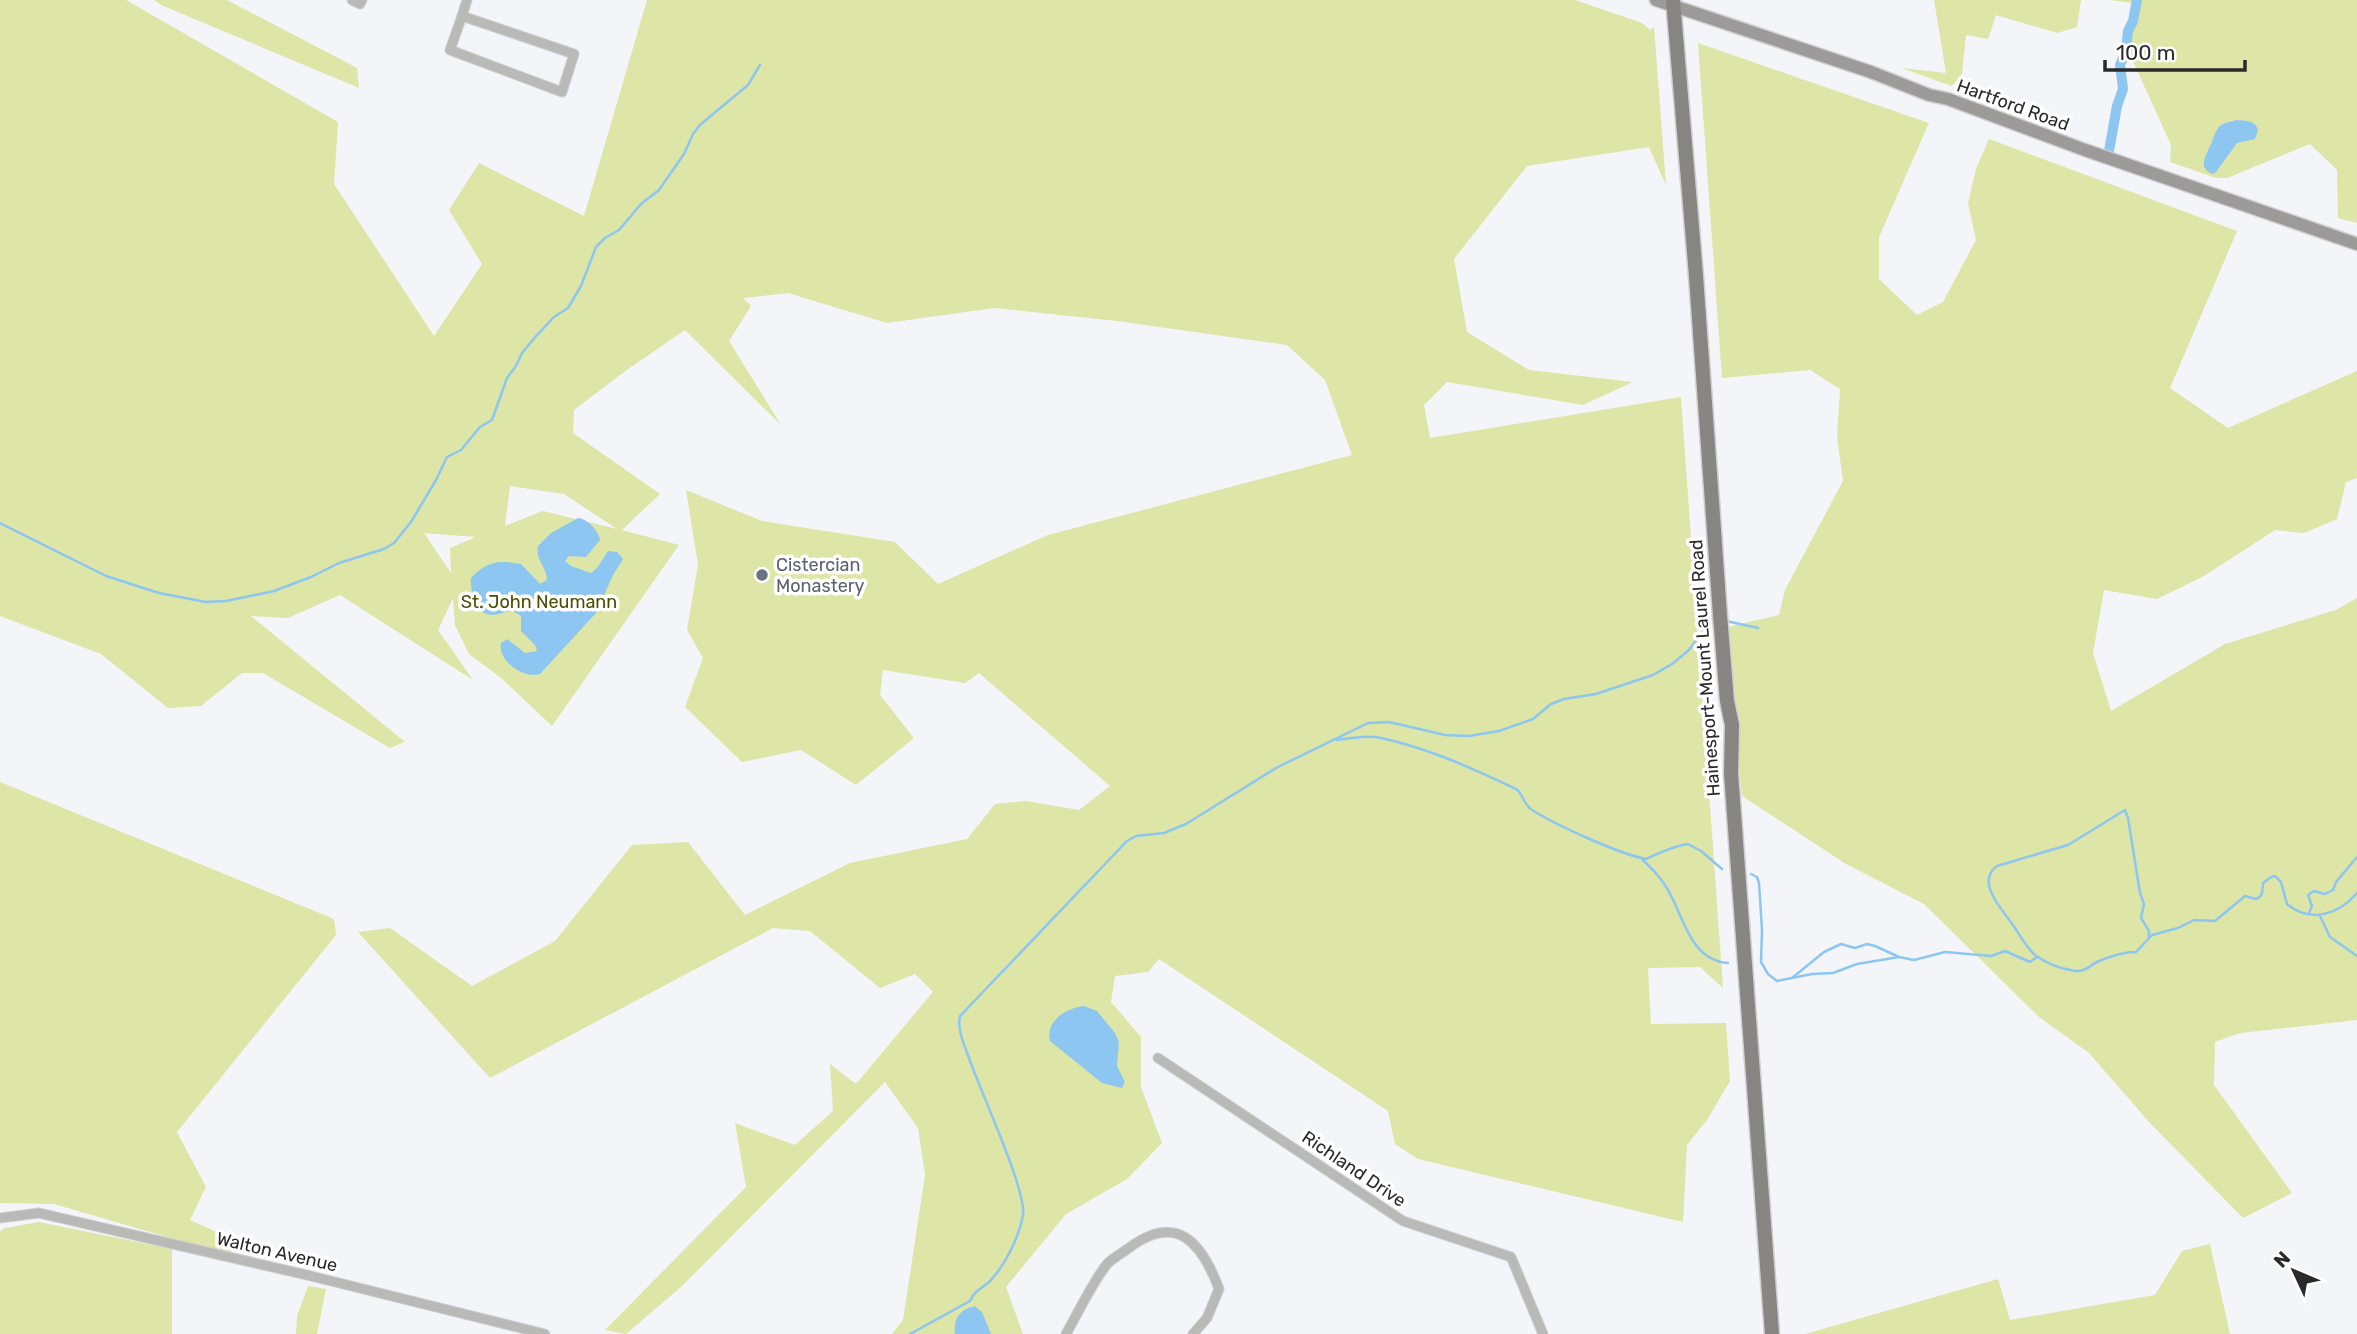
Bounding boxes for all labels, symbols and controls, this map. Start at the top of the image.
scale bar [2105,28,2245,72]
text: 100 m [2116,40,2175,65]
street label: Hartford Road [1954,74,2072,136]
street label: Hainesport-Mount Laurel Road [1685,539,1725,797]
place label: Cistercian Monastery [776,554,865,597]
marker: Cistercian Monastery [754,567,770,583]
park label: St. John Neumann [461,591,617,613]
street label: Richland Drive [1298,1126,1410,1212]
street label: Walton Avenue [214,1227,340,1277]
north arrow [2259,1236,2329,1306]
text: N [2269,1247,2295,1272]

